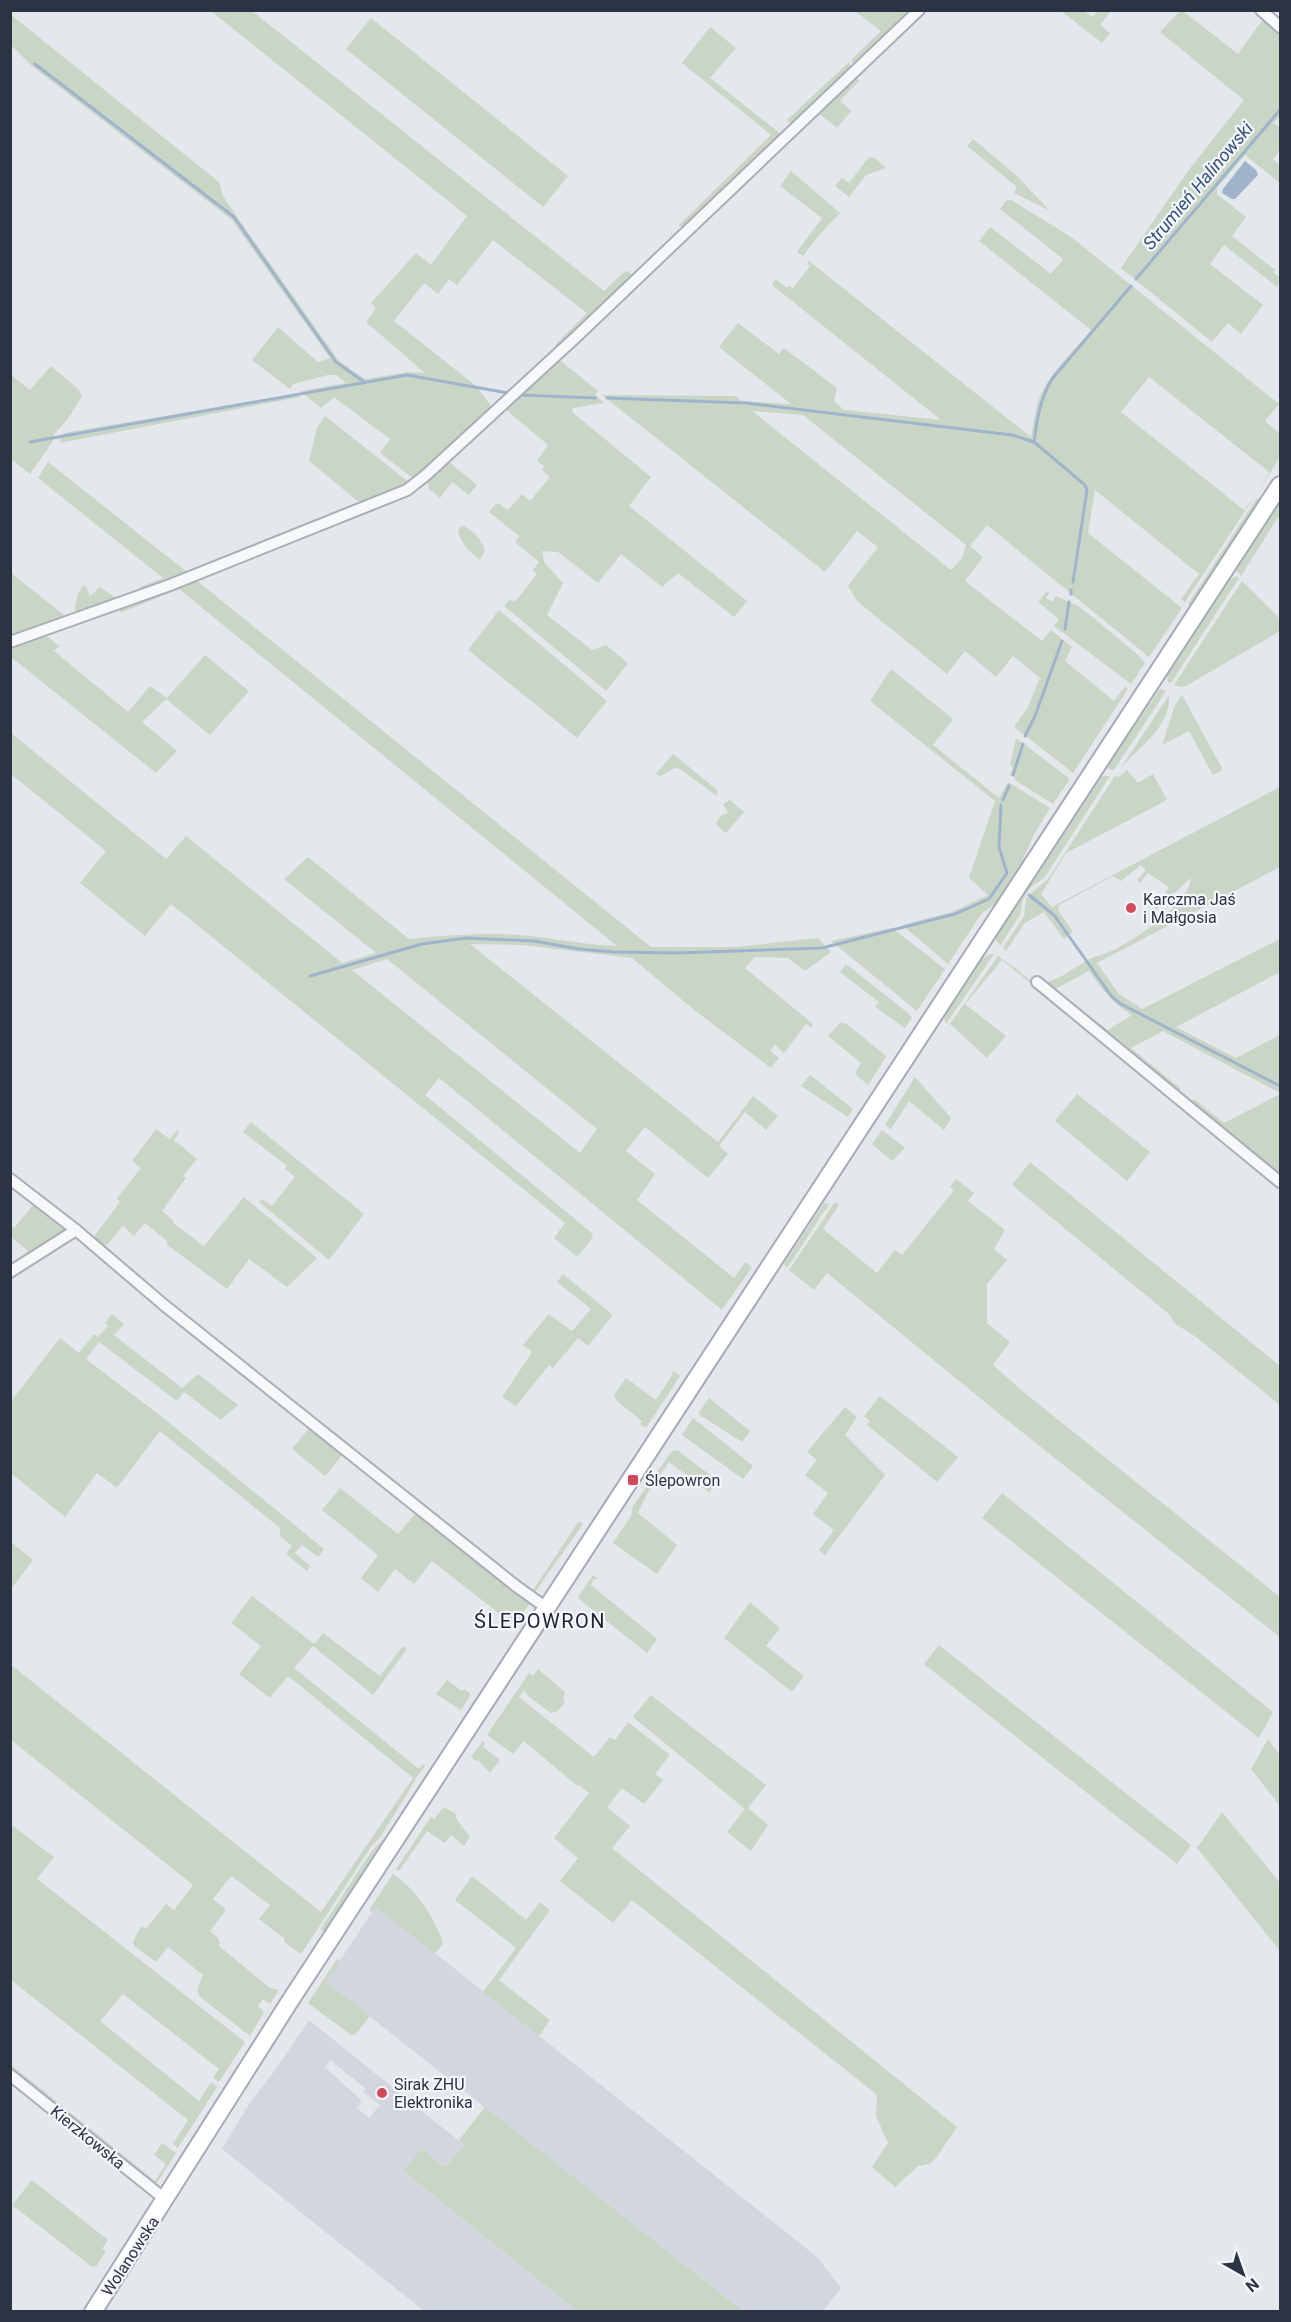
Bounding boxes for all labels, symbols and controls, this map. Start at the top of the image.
water label: Strumień Halinowski [1138,117,1257,254]
place label: Karczma Jaś i Małgosia [1143,890,1236,927]
marker: Karczma Jaś i Małgosia [1124,901,1138,915]
place label: Ślepowron [645,1470,720,1490]
marker: Ślepowron [626,1473,640,1487]
district label: ŚLEPOWRON [474,1609,606,1633]
place label: Sirak ZHU Elektronika [394,2075,473,2112]
marker: Sirak ZHU Elektronika [375,2086,389,2100]
street label: Kierzkowska [47,2102,129,2173]
street label: Wolanowska [98,2213,163,2299]
north arrow [1213,2244,1273,2304]
text: N [1242,2274,1263,2296]

